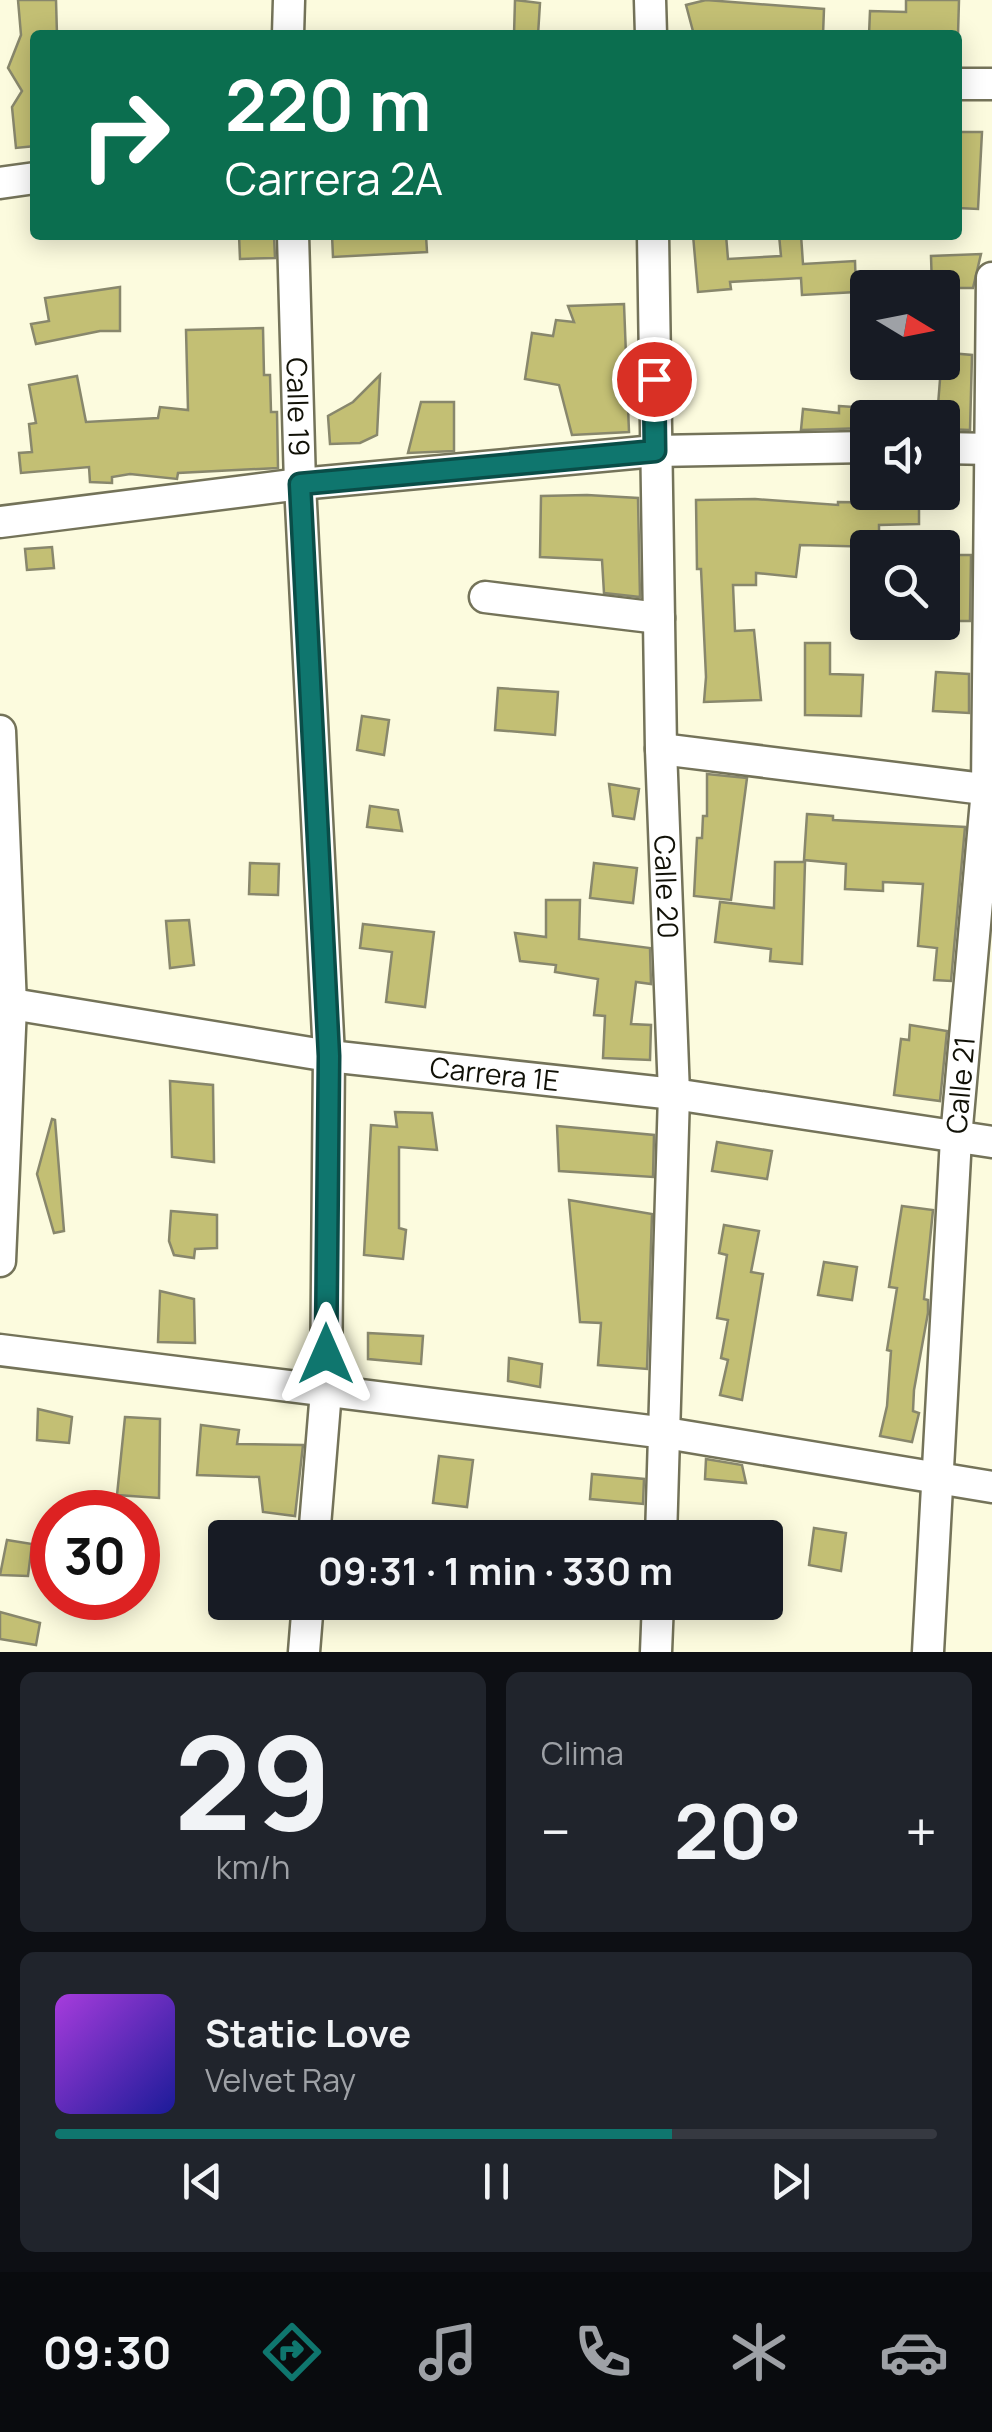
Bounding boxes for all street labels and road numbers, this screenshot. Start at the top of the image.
street label: Calle 19 [278,357,319,457]
street label: Calle 20 [646,834,688,939]
street label: Calle 21 [936,1035,983,1135]
street label: Carrera 1E [428,1047,561,1099]

